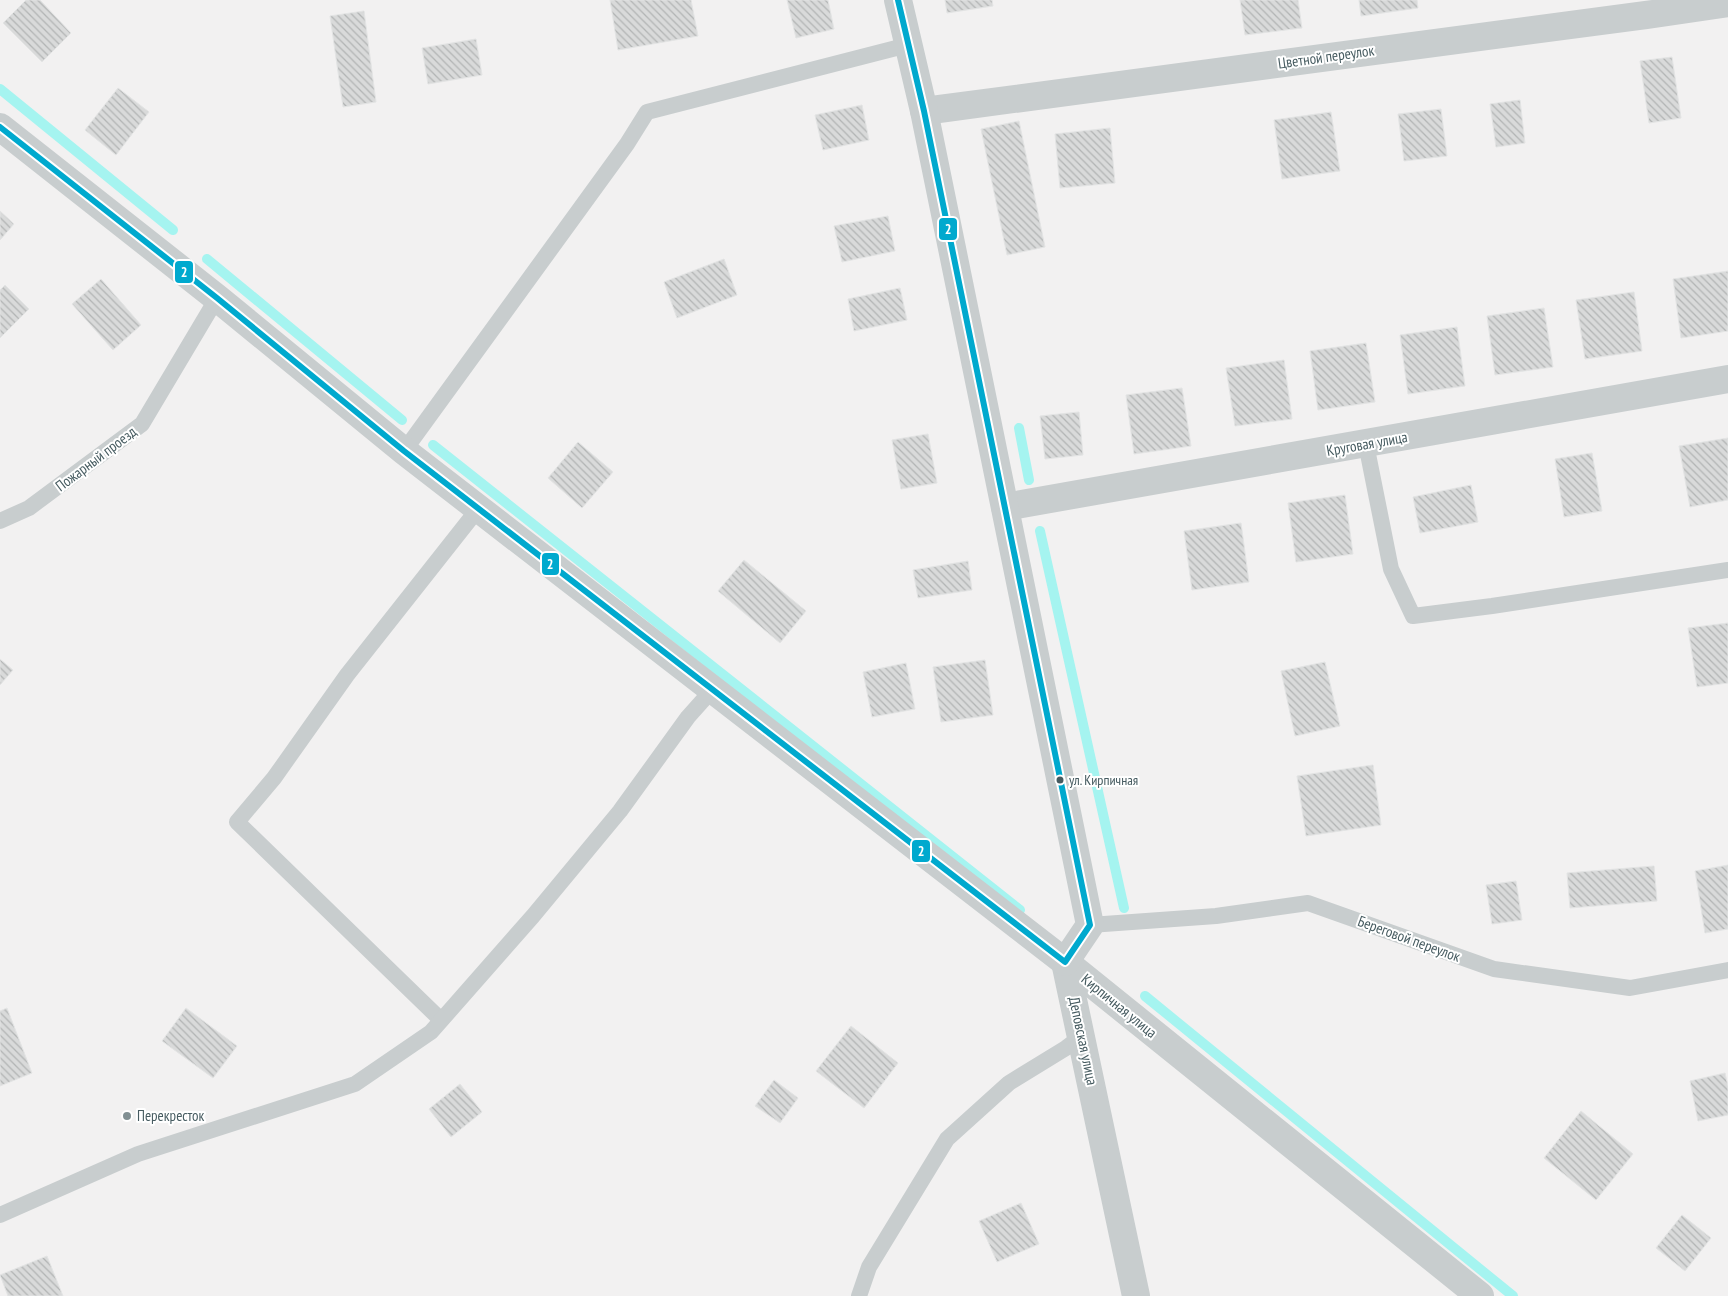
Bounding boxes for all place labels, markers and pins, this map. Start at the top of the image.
place label: ул. Кирпичная [1069,771,1138,789]
marker: ул. Кирпичная [1055,775,1065,785]
place label: Перекресток [137,1106,205,1125]
marker: Перекресток [121,1110,133,1122]

